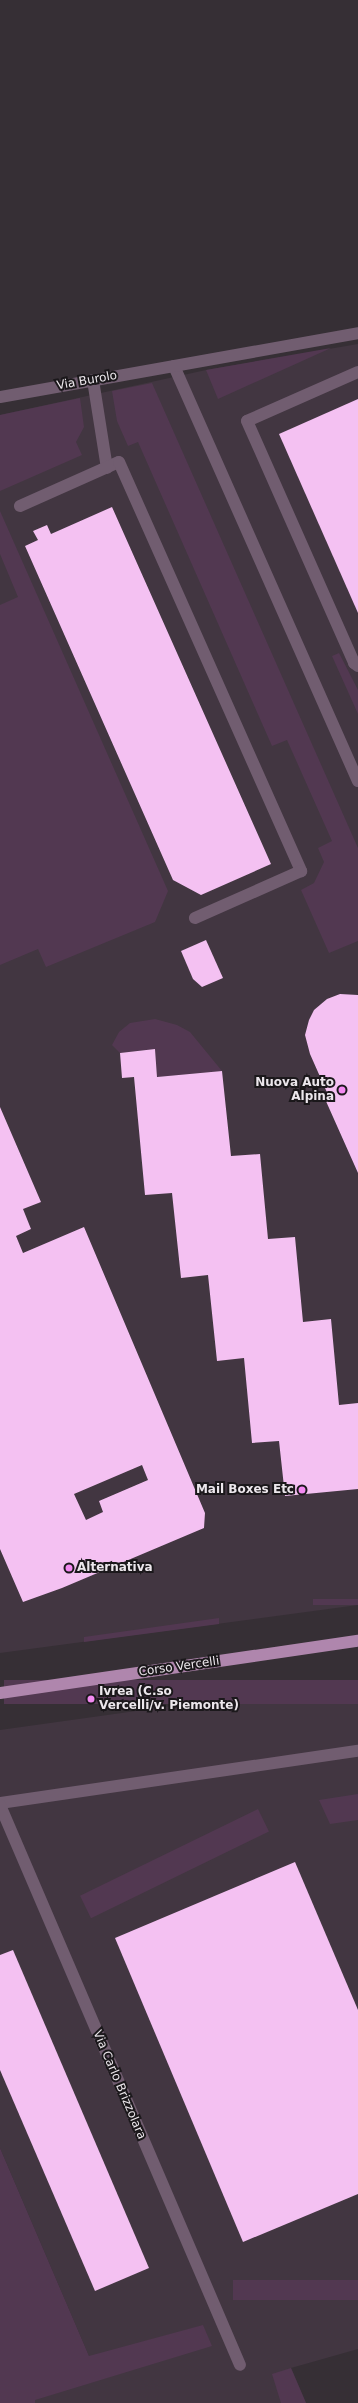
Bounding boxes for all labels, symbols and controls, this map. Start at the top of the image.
street label: Via Burolo [56,369,118,393]
place label: Nuova Auto Alpina [255,1076,334,1104]
marker: Nuova Auto Alpina [337,1085,347,1095]
place label: Mail Boxes Etc [196,1483,294,1497]
marker: Mail Boxes Etc [297,1485,307,1495]
place label: Alternativa [77,1561,153,1575]
marker: Alternativa [64,1563,74,1573]
street label: Corso Vercelli [138,1654,220,1680]
place label: Ivrea (C.so Vercelli/v. Piemonte) [99,1685,239,1713]
marker: Ivrea (C.so Vercelli/v. Piemonte) [86,1694,96,1704]
street label: Via Carlo Brizzolara [90,2028,148,2142]

